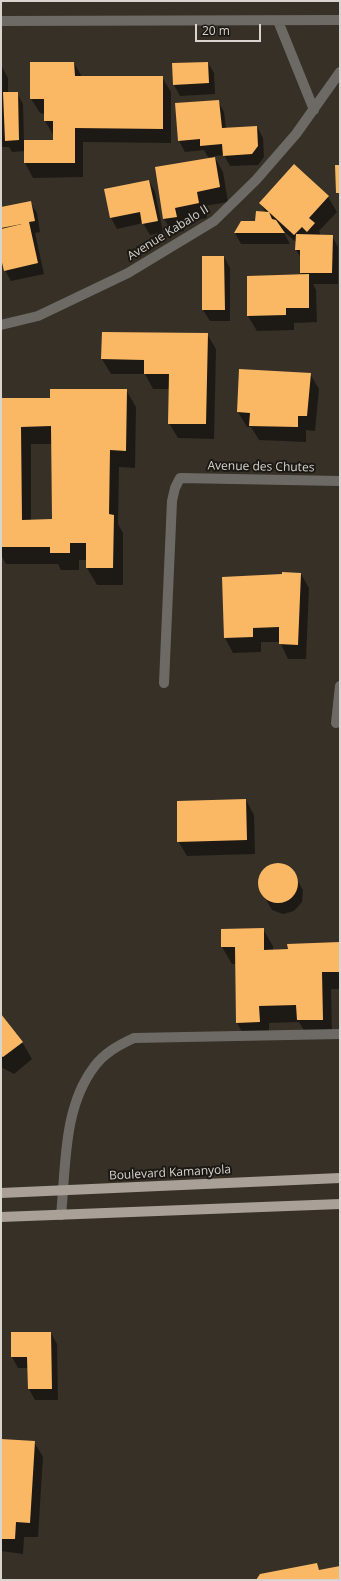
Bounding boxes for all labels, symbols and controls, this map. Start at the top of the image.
scale bar [197,16,263,42]
text: 20 m [202,22,230,39]
street label: Avenue Kabalo II [125,202,211,264]
street label: Avenue des Chutes [207,459,315,475]
street label: Boulevard Kamanyola [109,1163,231,1183]

